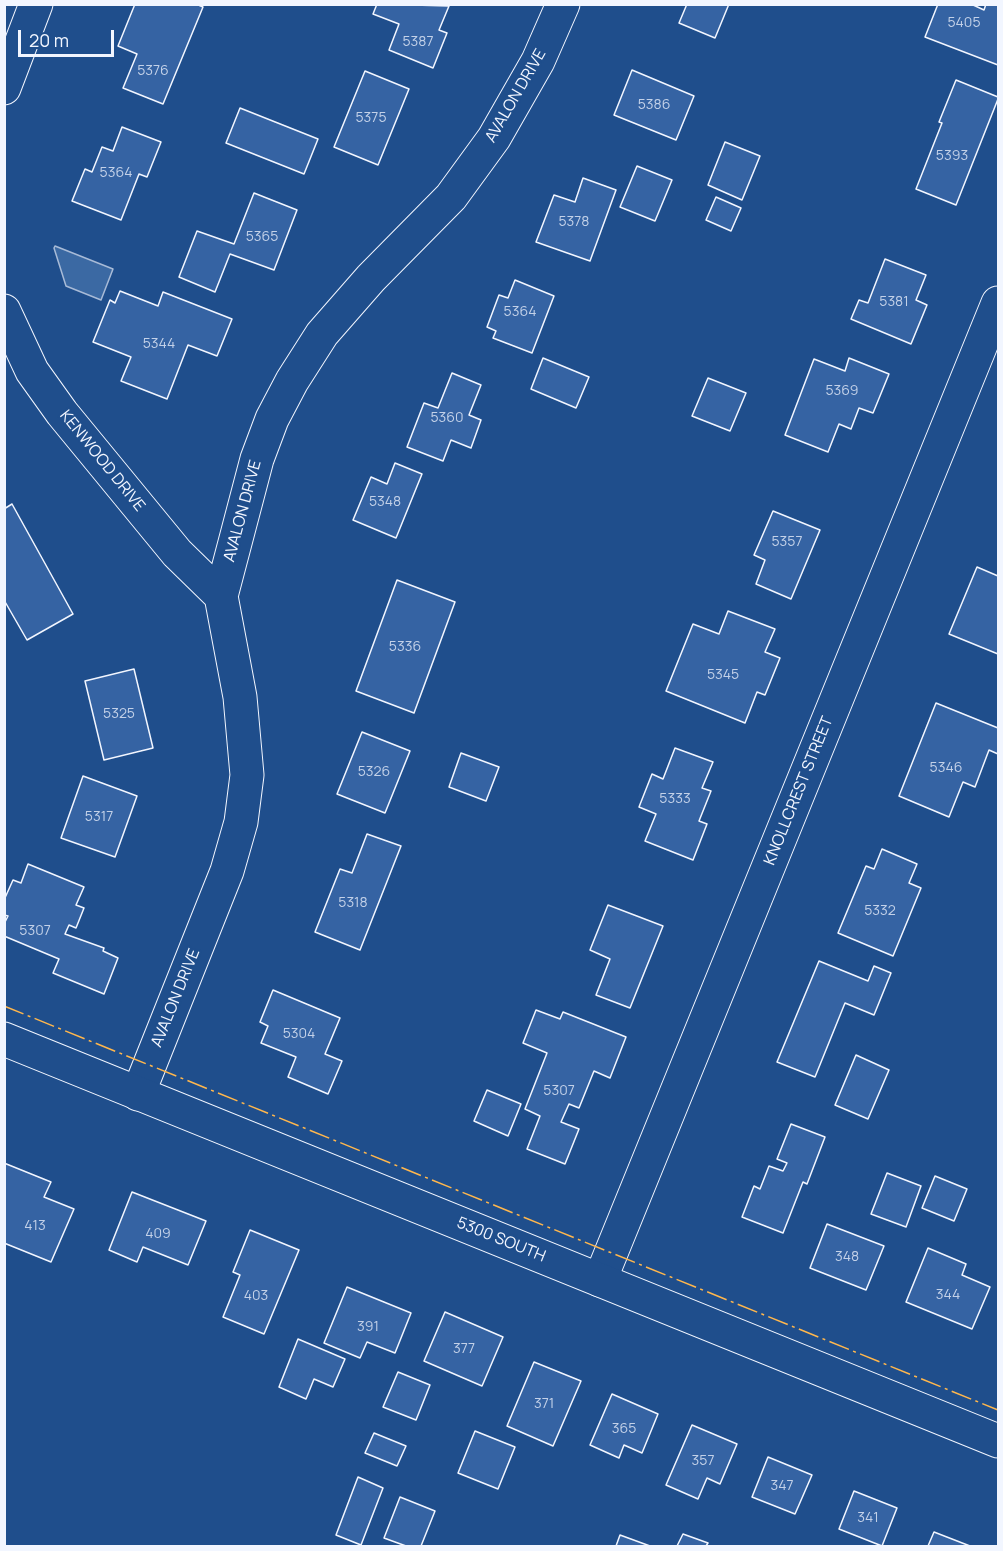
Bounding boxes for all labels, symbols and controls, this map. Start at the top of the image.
house number: 5405 [948,15,980,31]
scale bar [21,18,117,56]
text: 20 m [29,28,69,52]
house number: 5387 [403,34,433,50]
street label: AVALON DRIVE [482,46,550,146]
house number: 5376 [137,63,169,79]
house number: 5386 [638,97,670,113]
house number: 5375 [356,110,386,126]
house number: 5393 [936,148,968,164]
house number: 5364 [100,165,132,181]
house number: 5378 [559,214,589,230]
house number: 5365 [246,229,278,245]
house number: 5381 [879,294,909,310]
house number: 5364 [504,304,536,320]
house number: 5344 [143,336,175,352]
house number: 5369 [825,383,859,399]
street label: KENWOOD DRIVE [55,407,149,515]
house number: 5360 [430,410,464,426]
street label: AVALON DRIVE [220,458,266,564]
house number: 5348 [369,494,401,510]
house number: 5357 [772,534,802,550]
house number: 5336 [389,639,421,655]
house number: 5345 [707,667,739,683]
house number: 5325 [103,706,135,722]
street label: KNOLLCREST STREET [760,714,838,868]
house number: 5346 [930,760,962,776]
house number: 5326 [358,764,390,780]
house number: 5333 [659,791,691,807]
house number: 5317 [85,809,113,825]
house number: 5318 [338,895,368,911]
house number: 5332 [864,903,896,919]
house number: 5307 [19,923,51,939]
street label: AVALON DRIVE [148,946,204,1050]
house number: 5304 [283,1026,315,1042]
house number: 5307 [543,1083,575,1099]
street label: 5300 SOUTH [454,1213,548,1267]
house number: 413 [24,1218,46,1234]
house number: 409 [145,1226,171,1242]
house number: 348 [835,1249,859,1265]
house number: 344 [936,1287,960,1303]
house number: 403 [244,1288,268,1304]
house number: 391 [357,1319,379,1335]
house number: 377 [453,1341,475,1357]
house number: 371 [534,1396,554,1412]
house number: 365 [612,1421,636,1437]
house number: 357 [692,1453,714,1469]
house number: 347 [770,1478,794,1494]
house number: 341 [857,1510,879,1526]

